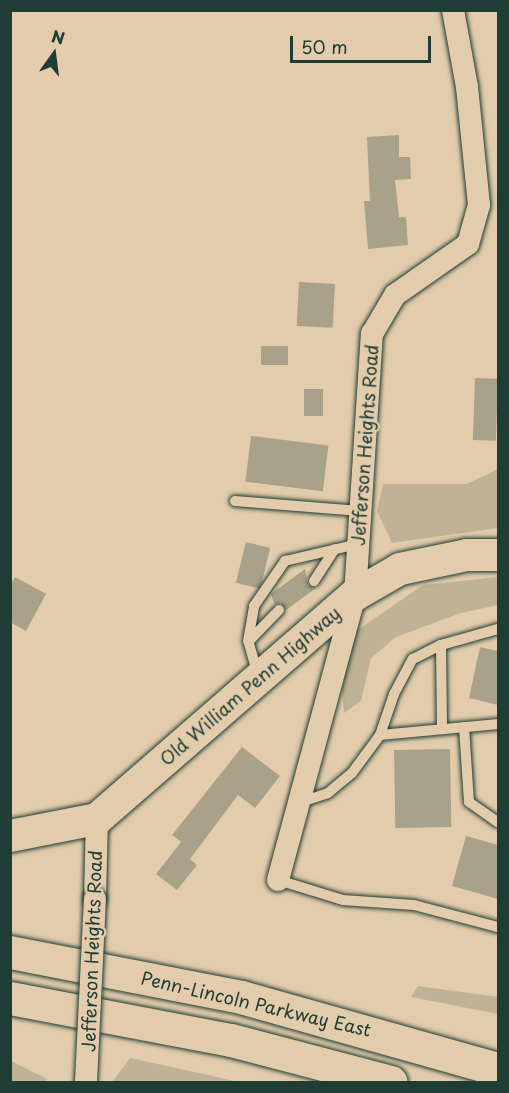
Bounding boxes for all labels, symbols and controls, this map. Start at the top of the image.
text: N [49,23,67,50]
north arrow [24,24,84,84]
scale bar [293,24,434,62]
text: 50 m [301,33,348,60]
street label: Jefferson Heights Road [347,344,383,546]
street label: Old William Penn Highway [156,602,344,770]
street label: Jefferson Heights Road [78,850,106,1052]
street label: Penn-Lincoln Parkway East [138,967,374,1041]

